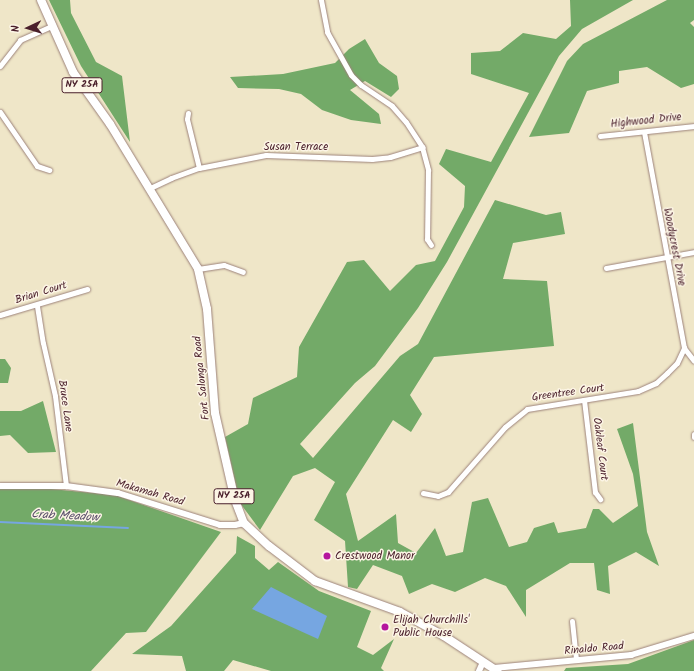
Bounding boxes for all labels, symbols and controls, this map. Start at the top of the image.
north arrow [8,8,48,48]
text: N [7,25,25,33]
road number: NY 25A [61,77,103,93]
street label: Highwood Drive [610,111,682,131]
street label: Susan Terrace [264,140,328,154]
street label: Woodycrest Drive [660,207,688,287]
street label: Brian Court [14,279,68,307]
street label: Fort Salonga Road [191,335,213,421]
street label: Bruce Lane [55,379,75,433]
street label: Greentree Court [531,381,605,405]
street label: Oakleaf Court [590,417,610,481]
street label: Makamah Road [114,477,186,509]
road number: NY 25A [213,488,255,504]
water label: Crab Meadow [31,507,99,525]
place label: Crestwood Manor [335,549,415,563]
marker: Crestwood Manor [322,551,332,561]
place label: Elijah Churchills' Public House [393,614,470,640]
marker: Elijah Churchills' Public House [380,622,390,632]
street label: Rinaldo Road [564,640,624,658]

